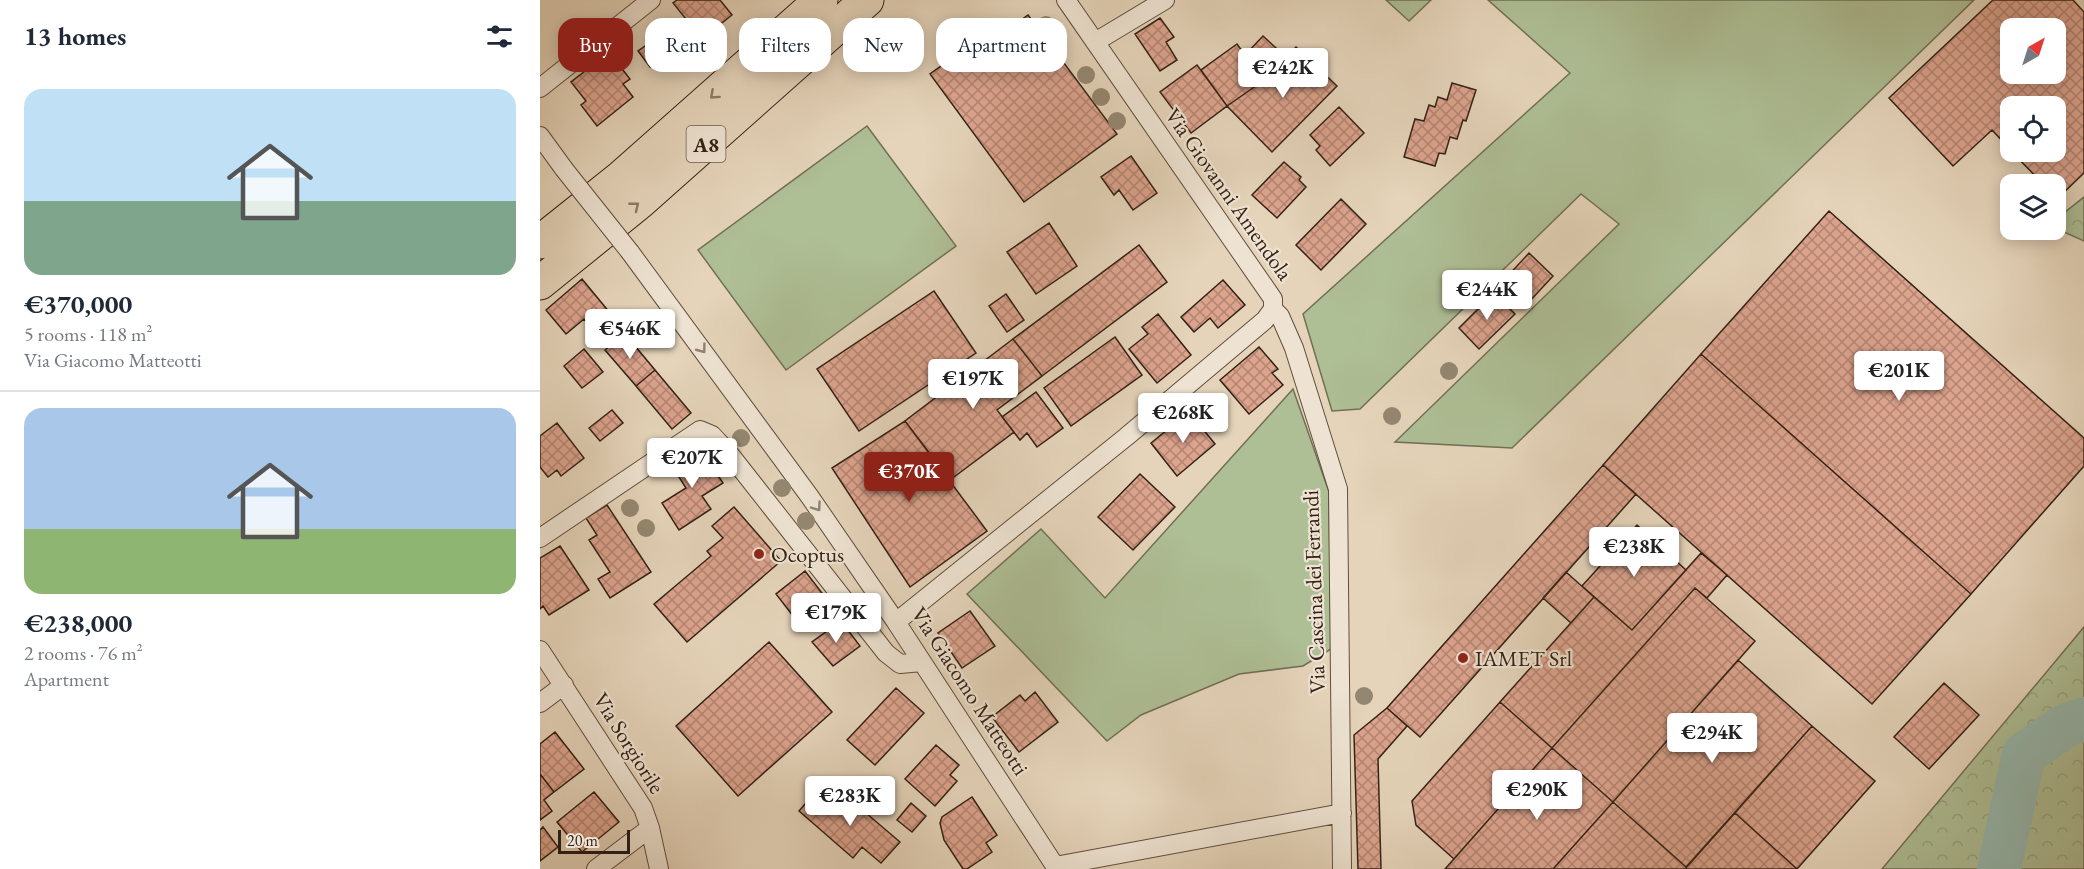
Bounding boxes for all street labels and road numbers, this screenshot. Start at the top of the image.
street label: Via Giovanni Amendola [1159,102,1300,286]
road number: A8 [686,126,726,162]
street label: Via Cascina dei Ferrandi [1296,490,1332,694]
street label: Via Giacomo Matteotti [905,601,1035,781]
street label: Via Sorgiorile [587,687,672,799]

